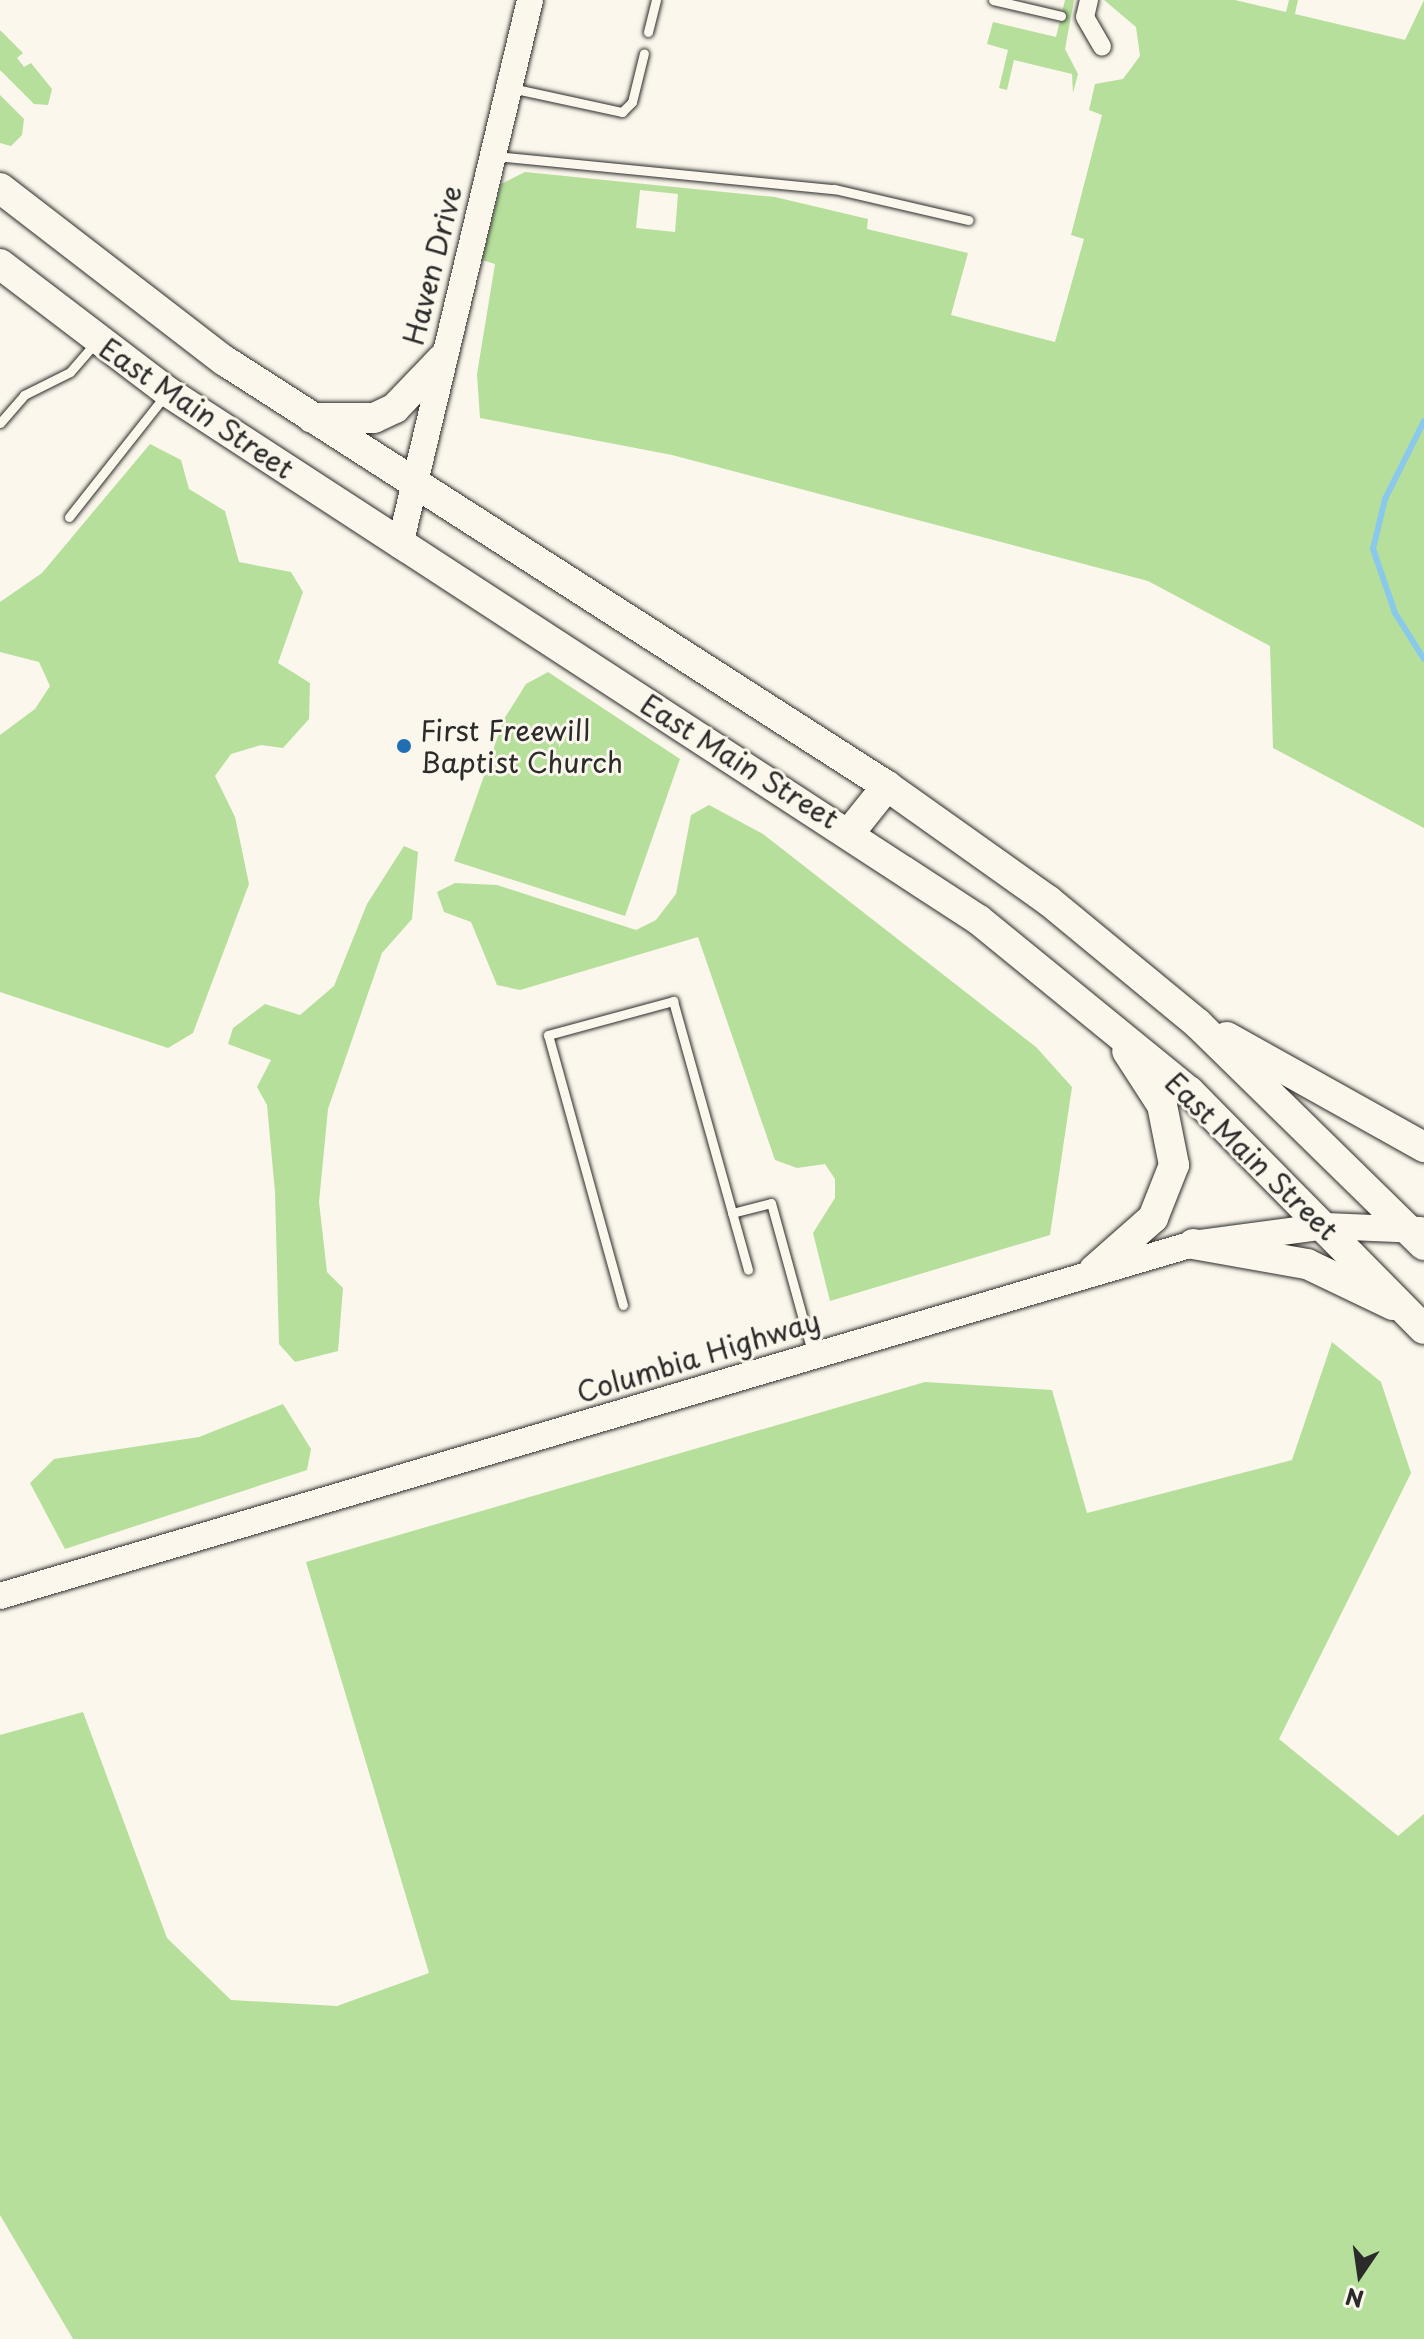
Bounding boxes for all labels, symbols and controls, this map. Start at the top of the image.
street label: Haven Drive [396,181,468,349]
street label: East Main Street [93,330,301,486]
street label: East Main Street [635,686,845,836]
place label: First Freewill Baptist Church [420,713,624,779]
marker: First Freewill Baptist Church [395,737,413,755]
street label: East Main Street [1158,1065,1346,1247]
street label: Columbia Highway [572,1303,824,1409]
north arrow [1320,2235,1400,2315]
text: N [1342,2281,1367,2317]

